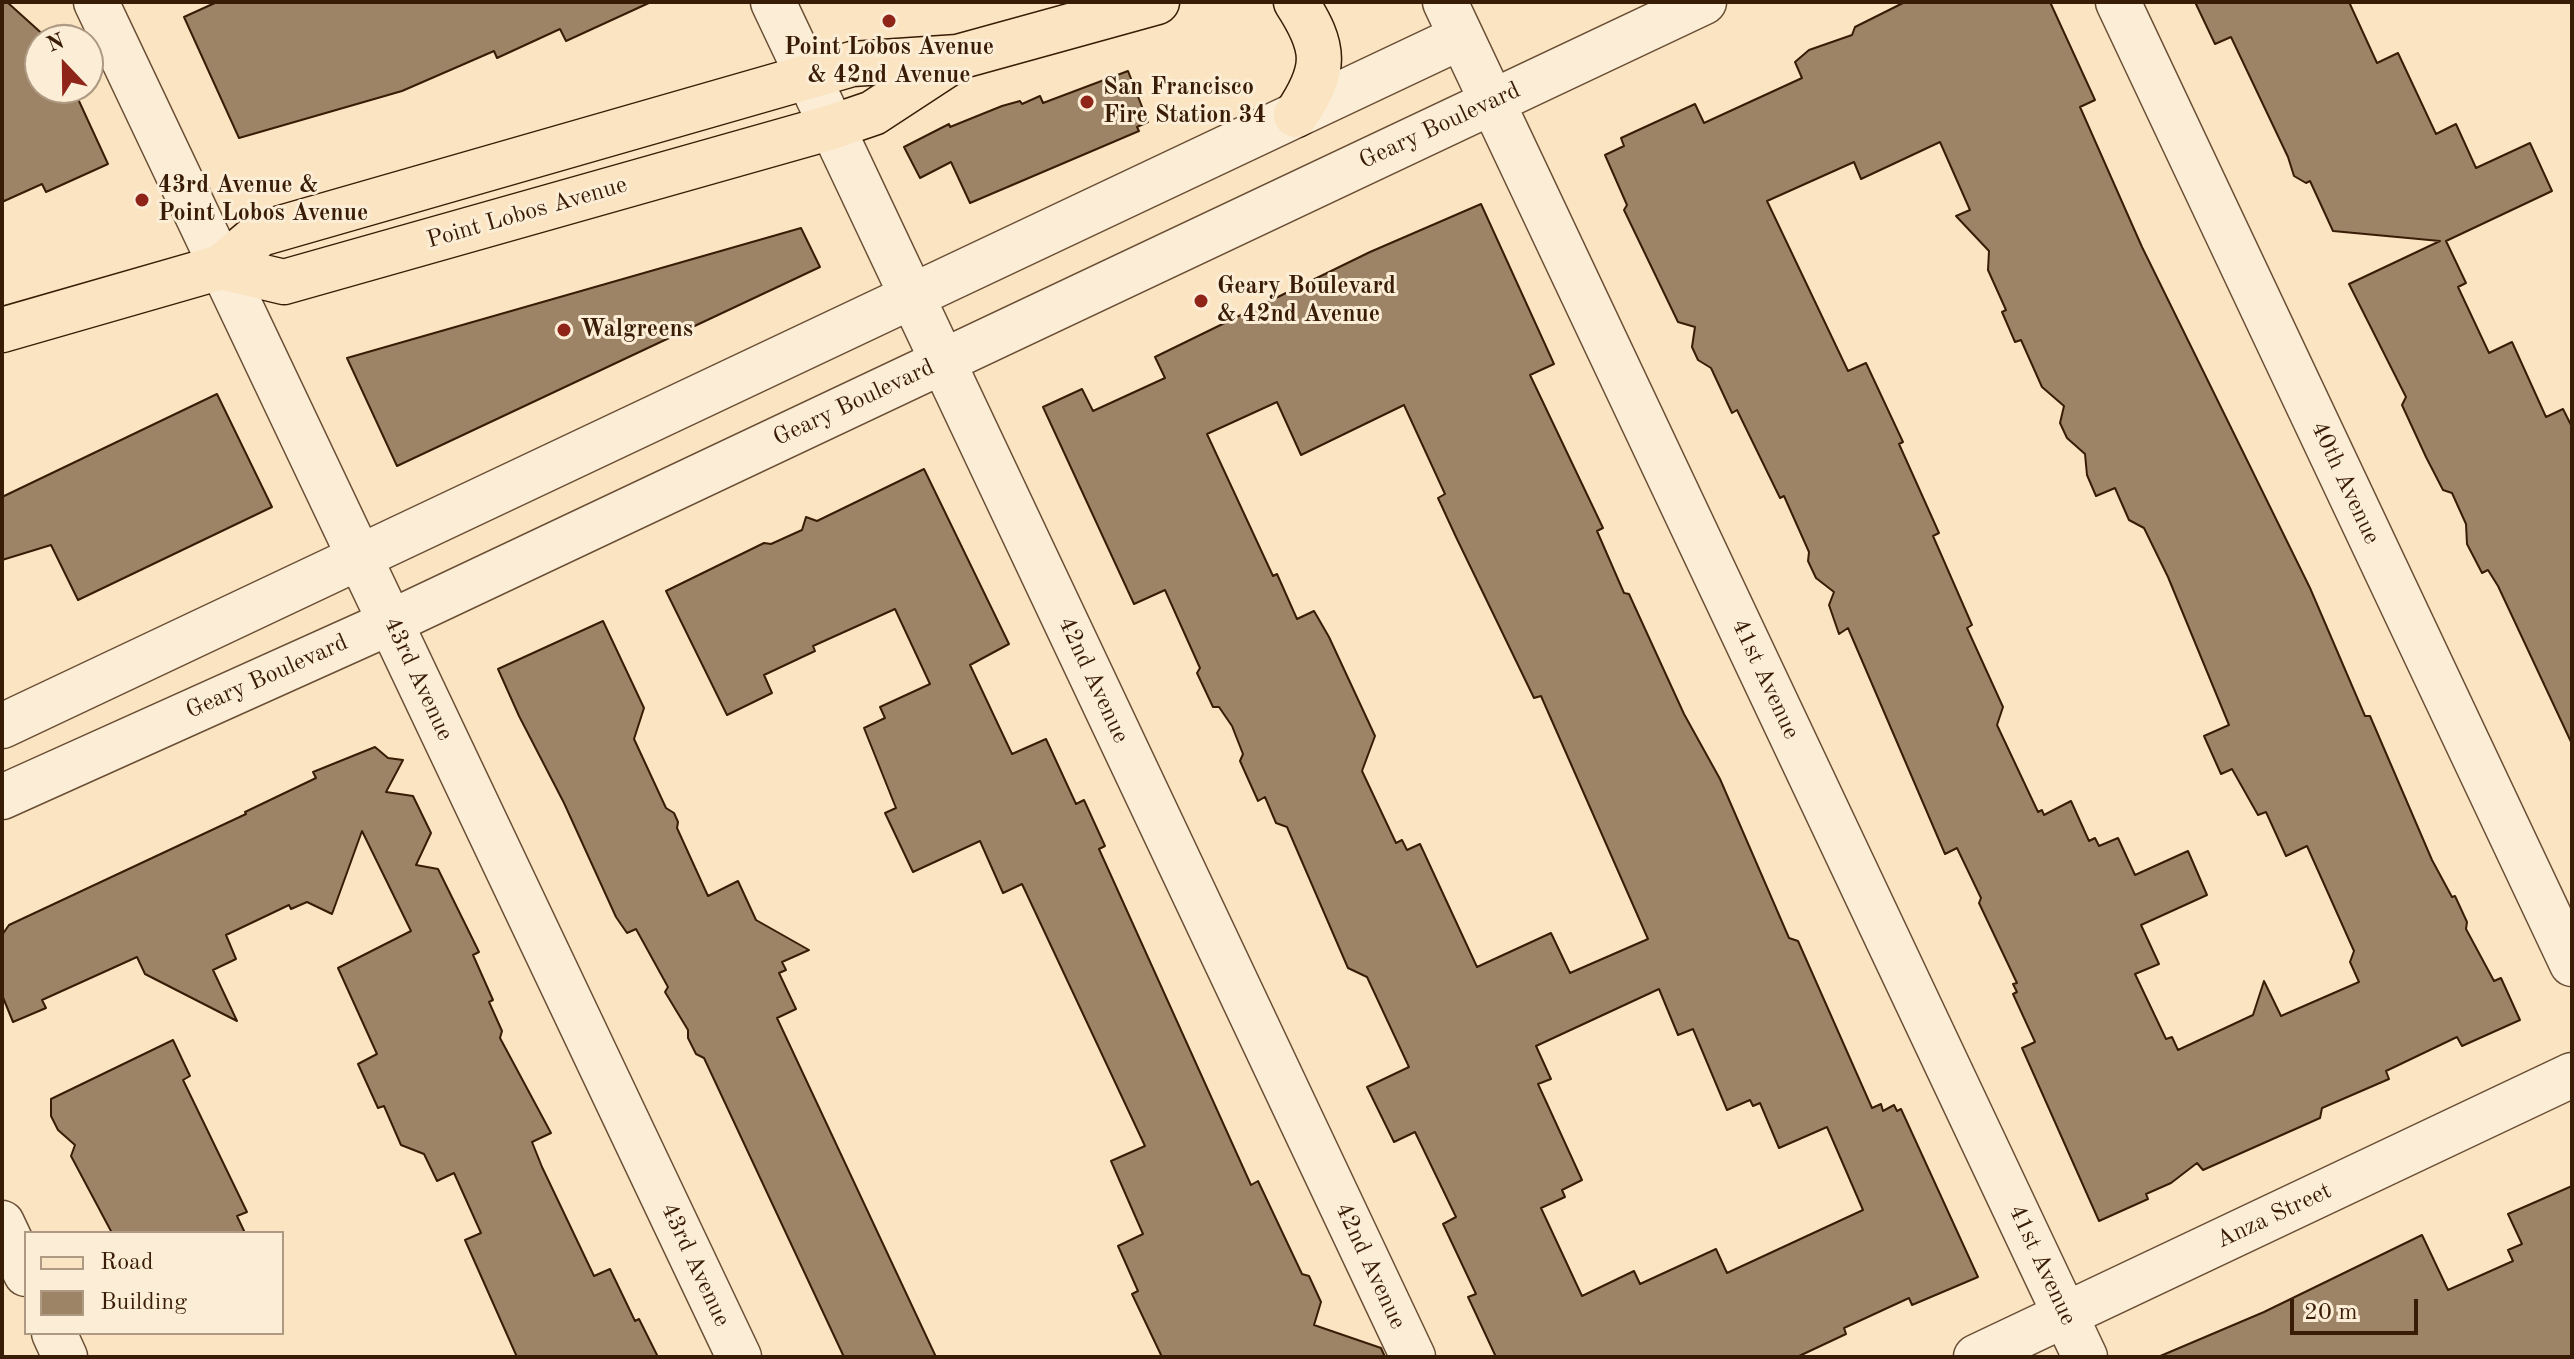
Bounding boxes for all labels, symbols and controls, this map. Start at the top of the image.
marker: Point Lobos Avenue & 42nd Avenue [880,12,898,30]
north arrow [24,24,104,104]
text: N [44,30,68,57]
place label: Point Lobos Avenue & 42nd Avenue [784,34,994,90]
place label: San Francisco Fire Station 34 [1103,74,1266,130]
street label: Geary Boulevard [1355,76,1525,176]
marker: San Francisco Fire Station 34 [1078,93,1096,111]
street label: Point Lobos Avenue [424,171,630,255]
place label: 43rd Avenue & Point Lobos Avenue [158,172,368,228]
marker: 43rd Avenue & Point Lobos Avenue [133,191,151,209]
place label: Geary Boulevard & 42nd Avenue [1217,273,1396,329]
marker: Geary Boulevard & 42nd Avenue [1192,292,1210,310]
place label: Walgreens [580,316,693,344]
marker: Walgreens [555,321,573,339]
street label: Geary Boulevard [769,353,939,453]
street label: 40th Avenue [2304,417,2386,549]
street label: 42nd Avenue [1051,612,1135,748]
street label: 43rd Avenue [377,613,459,745]
street label: 41st Avenue [1725,614,1805,744]
street label: Geary Boulevard [181,628,353,726]
street label: Anza Street [2212,1177,2336,1255]
street label: 42nd Avenue [1328,1198,1412,1334]
street label: 43rd Avenue [654,1199,736,1331]
street label: 41st Avenue [2002,1200,2082,1330]
legend [24,1231,284,1335]
text: Road [100,1251,153,1275]
scale bar [2294,1283,2422,1333]
text: Building [100,1291,187,1315]
text: 20 m [2304,1301,2358,1325]

